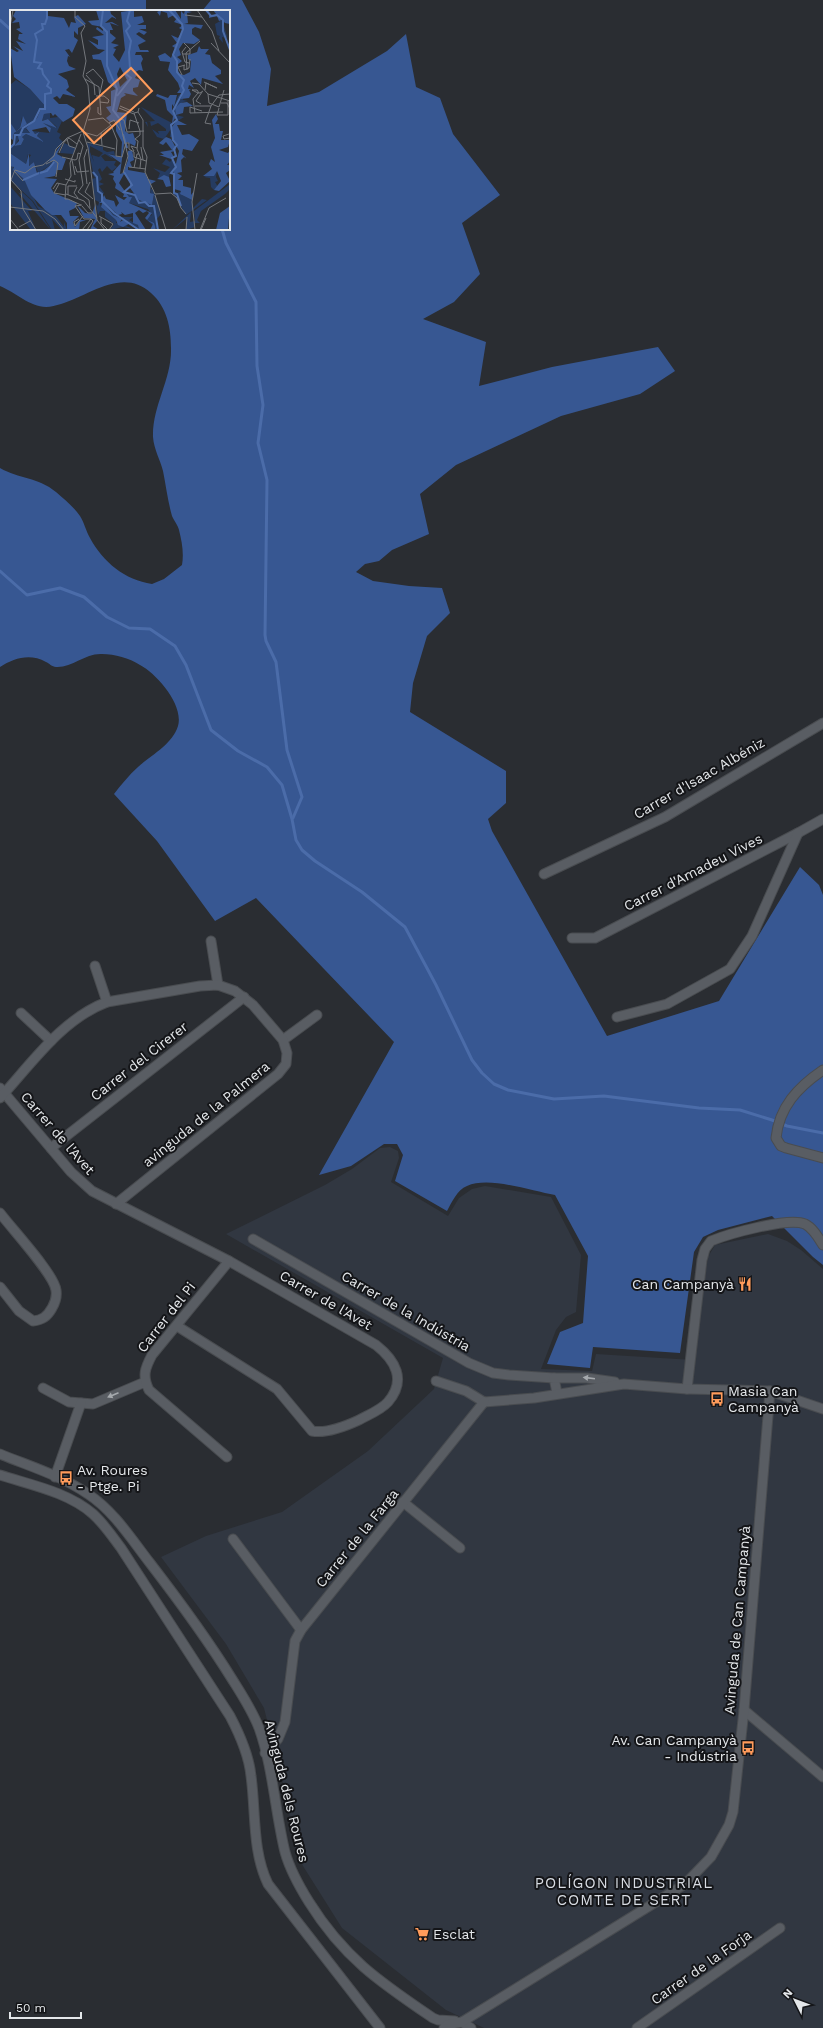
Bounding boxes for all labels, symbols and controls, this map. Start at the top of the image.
inset map [10,10,230,230]
street label: Carrer d'Isaac Albéniz [631,734,767,822]
street label: Carrer d'Amadeu Vives [621,830,765,914]
street label: Carrer del Cirerer [87,1018,191,1104]
street label: avinguda de la Palmera [139,1058,273,1170]
street label: Carrer de l'Avet [18,1088,98,1178]
street label: Carrer de l'Avet [277,1267,375,1333]
street label: Carrer de la Indústria [339,1268,473,1354]
place label: Can Campanyà [632,1276,734,1292]
restaurant icon: Can Campanyà [737,1276,753,1292]
street label: Carrer del Pi [134,1279,198,1355]
one-way arrow [583,1375,595,1381]
place label: Masia Can Campanyà [728,1383,799,1415]
bus stop icon: Masia Can Campanyà [709,1391,725,1407]
one-way arrow [107,1393,119,1399]
place label: Av. Roures - Ptge. Pi [77,1462,148,1494]
bus stop icon: Av. Roures - Ptge. Pi [58,1470,74,1486]
street label: Carrer de la Farga [312,1486,402,1590]
street label: Avinguda de Can Campanyà [721,1525,753,1715]
street label: Avinguda dels Roures [262,1718,312,1864]
place label: Av. Can Campanyà - Indústria [612,1732,737,1764]
bus stop icon: Av. Can Campanyà - Indústria [740,1740,756,1756]
district label: POLÍGON INDUSTRIAL COMTE DE SERT [535,1874,713,1909]
supermarket icon: Esclat [414,1926,430,1942]
place label: Esclat [433,1926,475,1942]
street label: Carrer de la Forja [648,1926,754,2008]
north arrow [775,1980,815,2020]
text: N [780,1986,795,2001]
scale bar [10,1994,81,2020]
text: 50 m [16,2001,46,2015]

